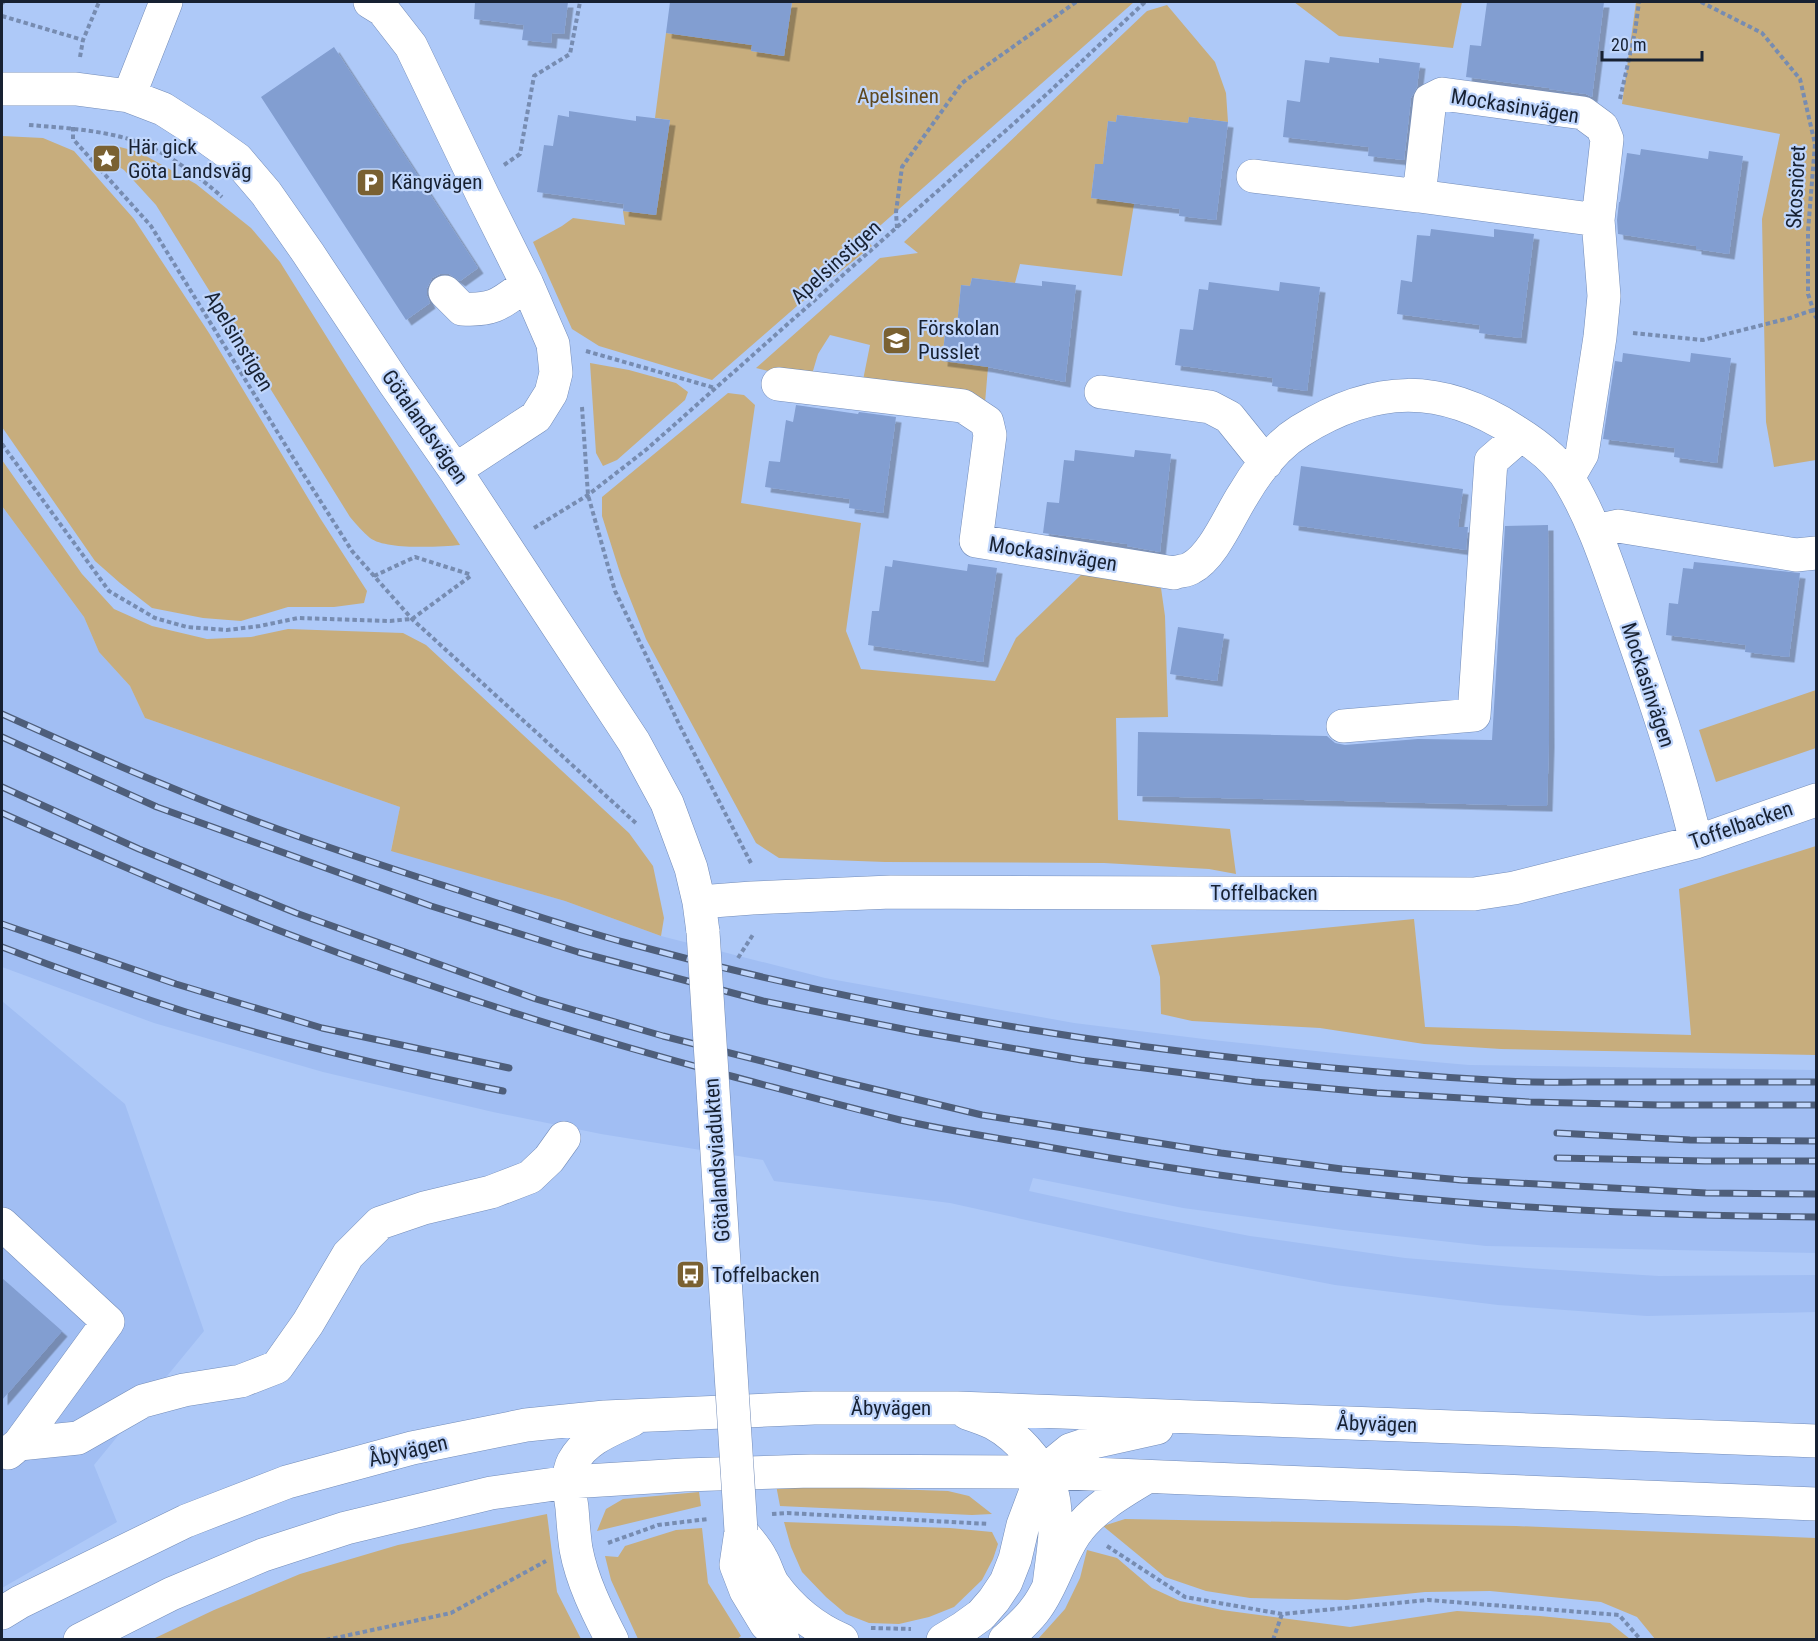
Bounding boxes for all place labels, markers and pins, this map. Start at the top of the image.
place label: Här gick Göta Landsväg [128,135,252,183]
place icon: Här gick Göta Landsväg [91,143,123,175]
parking icon: Kängvägen [354,166,386,198]
place label: Kängvägen [391,170,482,194]
place label: Förskolan Pusslet [918,316,999,364]
school or university icon: Förskolan Pusslet [881,324,913,356]
bus stop icon: Toffelbacken [675,1259,707,1291]
place label: Toffelbacken [712,1263,820,1287]

